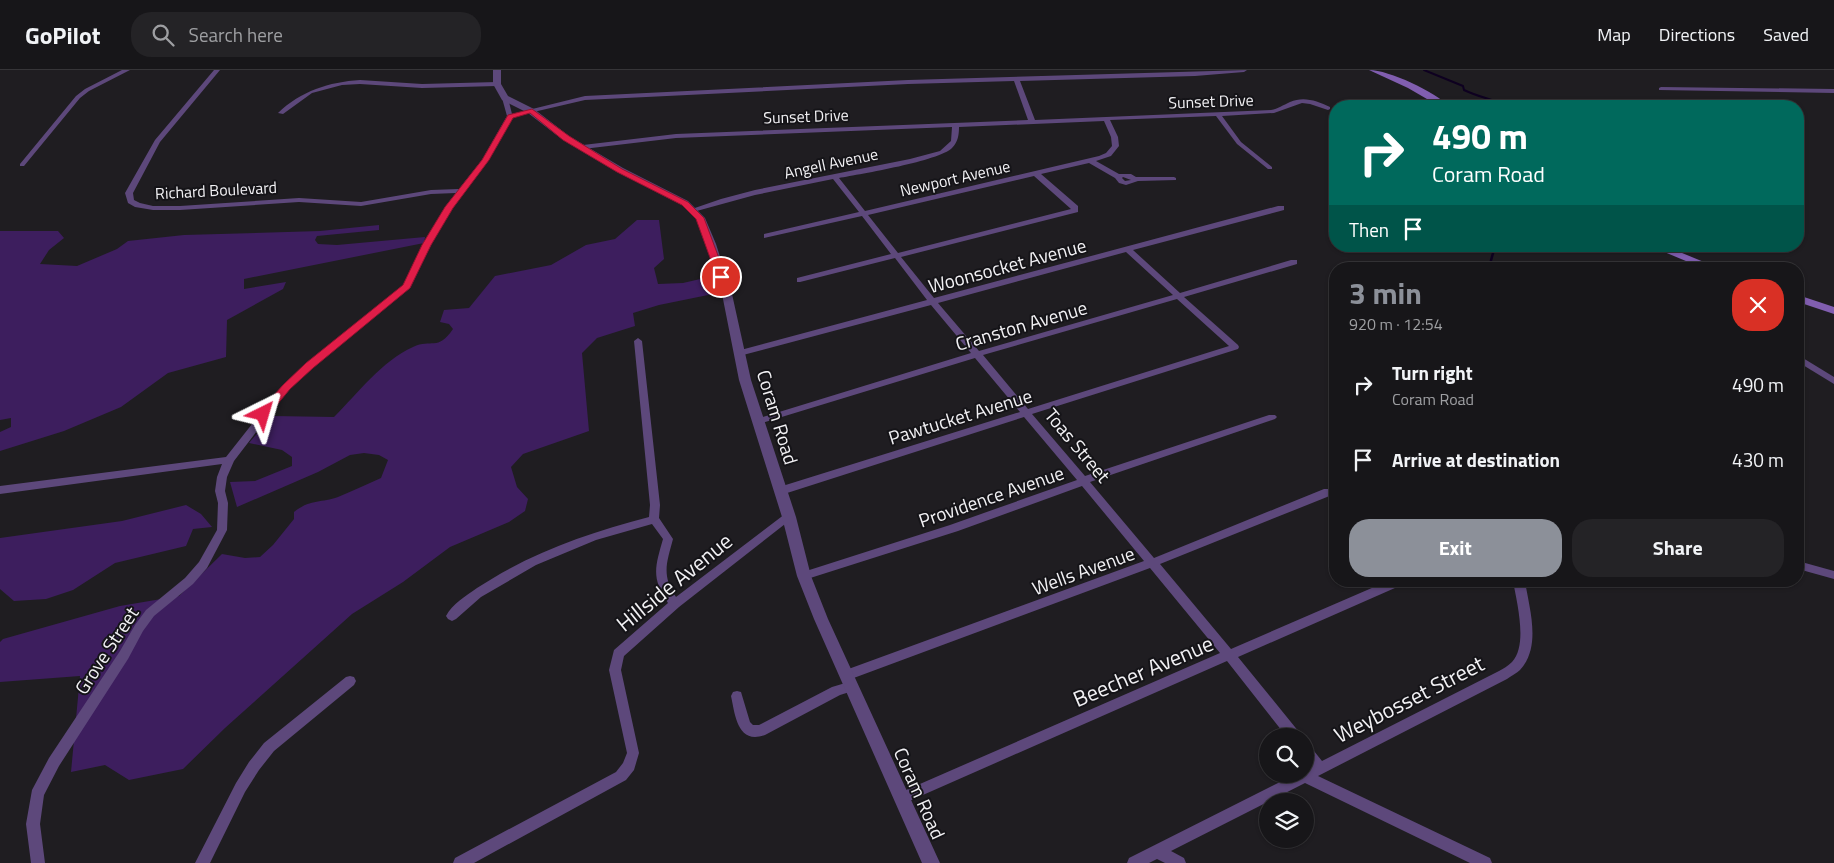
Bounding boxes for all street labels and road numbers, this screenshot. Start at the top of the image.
street label: Sunset Drive [1168,88,1254,114]
street label: Sunset Drive [763,103,849,129]
street label: Angell Avenue [782,141,880,185]
street label: Newport Avenue [897,154,1013,202]
street label: Richard Boulevard [154,175,278,205]
street label: Woonsocket Avenue [925,230,1089,300]
street label: Cranston Avenue [952,292,1090,358]
street label: Coram Road [750,366,806,468]
street label: Pawtucket Avenue [885,380,1035,452]
street label: Toas Street [1038,401,1118,489]
street label: Providence Avenue [914,458,1068,534]
street label: Hillside Avenue [608,524,740,640]
street label: Wells Avenue [1028,538,1138,602]
street label: Grove Street [67,600,145,700]
street label: Beecher Avenue [1068,626,1218,716]
street label: Weybosset Street [1328,646,1490,752]
street label: Coram Road [887,743,953,843]

